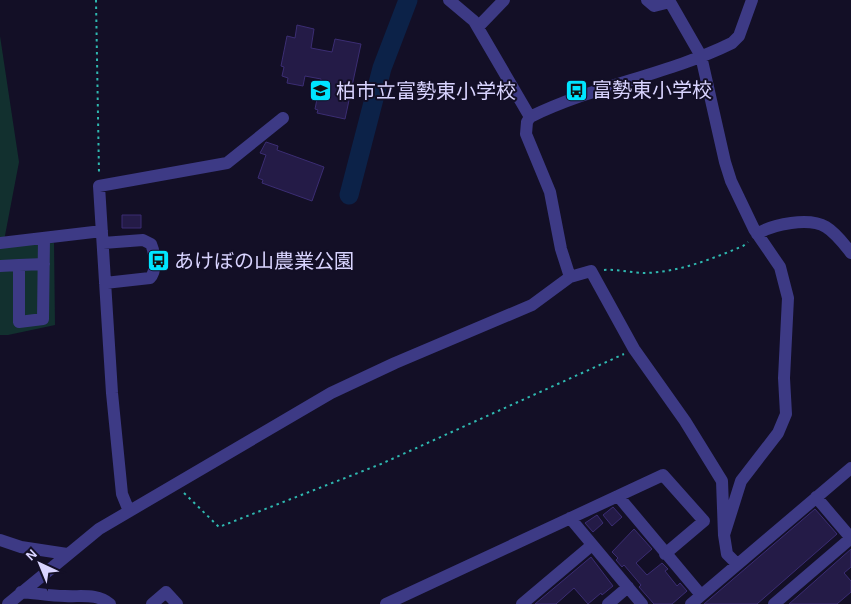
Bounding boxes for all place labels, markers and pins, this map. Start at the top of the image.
bus stop icon: 富勢東小学校 [564,78,588,102]
school or university icon: 柏市立富勢東小学校 [308,79,332,103]
place label: 富勢東小学校 [592,79,712,101]
place label: 柏市立富勢東小学校 [336,80,516,102]
bus stop icon: あけぼの山農業公園 [146,249,170,273]
place label: あけぼの山農業公園 [174,251,354,272]

